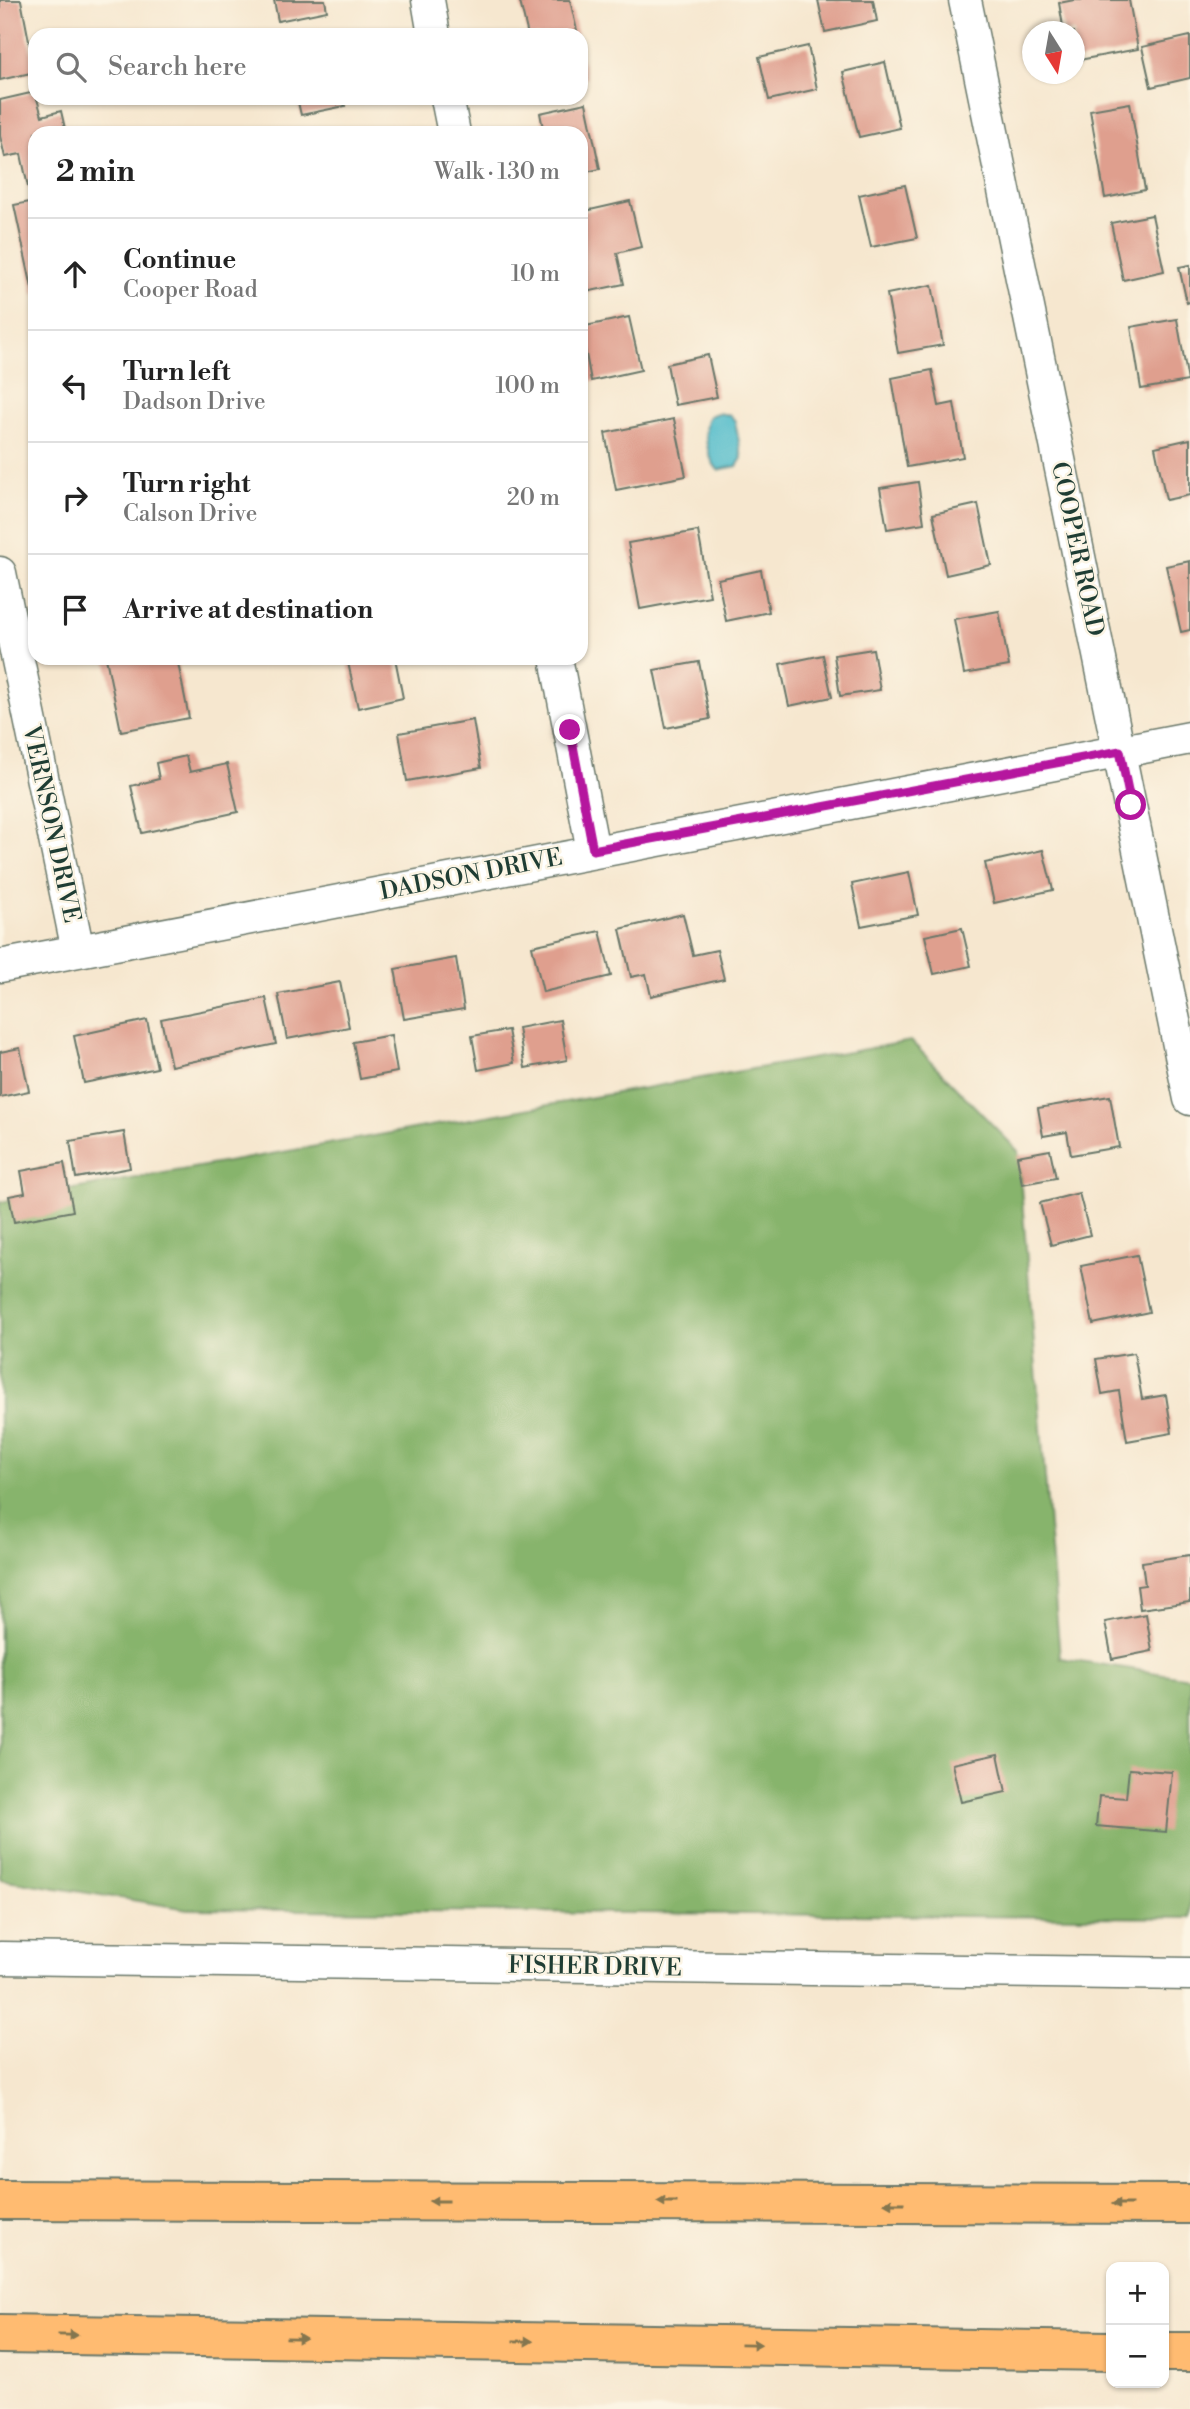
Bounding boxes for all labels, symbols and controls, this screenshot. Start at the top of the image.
north arrow [1022,21,1085,84]
search box [28,28,588,105]
icon: search [52,48,90,86]
text: Search here [108,51,247,83]
text: 2 min [56,153,135,191]
text: Walk · 130 m [434,158,560,186]
text: Continue [123,244,236,276]
icon: ahead [56,255,94,293]
text: 10 m [511,260,560,288]
text: Cooper Road [123,276,258,304]
text: Turn left [123,356,231,388]
icon: left [56,367,94,405]
text: 100 m [495,372,560,400]
text: Dadson Drive [123,388,266,416]
street label: COOPER ROAD [1044,459,1110,639]
text: Turn right [123,468,251,500]
icon: right [56,479,94,517]
text: 20 m [507,484,560,512]
text: Calson Drive [123,500,257,528]
icon: arrive [56,591,94,629]
text: Arrive at destination [123,594,373,626]
route end [554,714,585,745]
street label: VERNSON DRIVE [15,722,87,926]
route start [1115,789,1146,820]
street label: DADSON DRIVE [377,843,565,907]
street label: FISHER DRIVE [508,1950,682,1984]
one-way arrow [428,2195,450,2207]
one-way arrow [656,2196,678,2208]
one-way arrow [883,2197,905,2209]
one-way arrow [1111,2198,1133,2210]
map controls [1106,2262,1169,2388]
button: + [1106,2262,1169,2325]
button: − [1106,2325,1169,2388]
one-way arrow [57,2329,79,2341]
one-way arrow [285,2332,307,2344]
one-way arrow [512,2335,534,2347]
one-way arrow [740,2338,762,2350]

